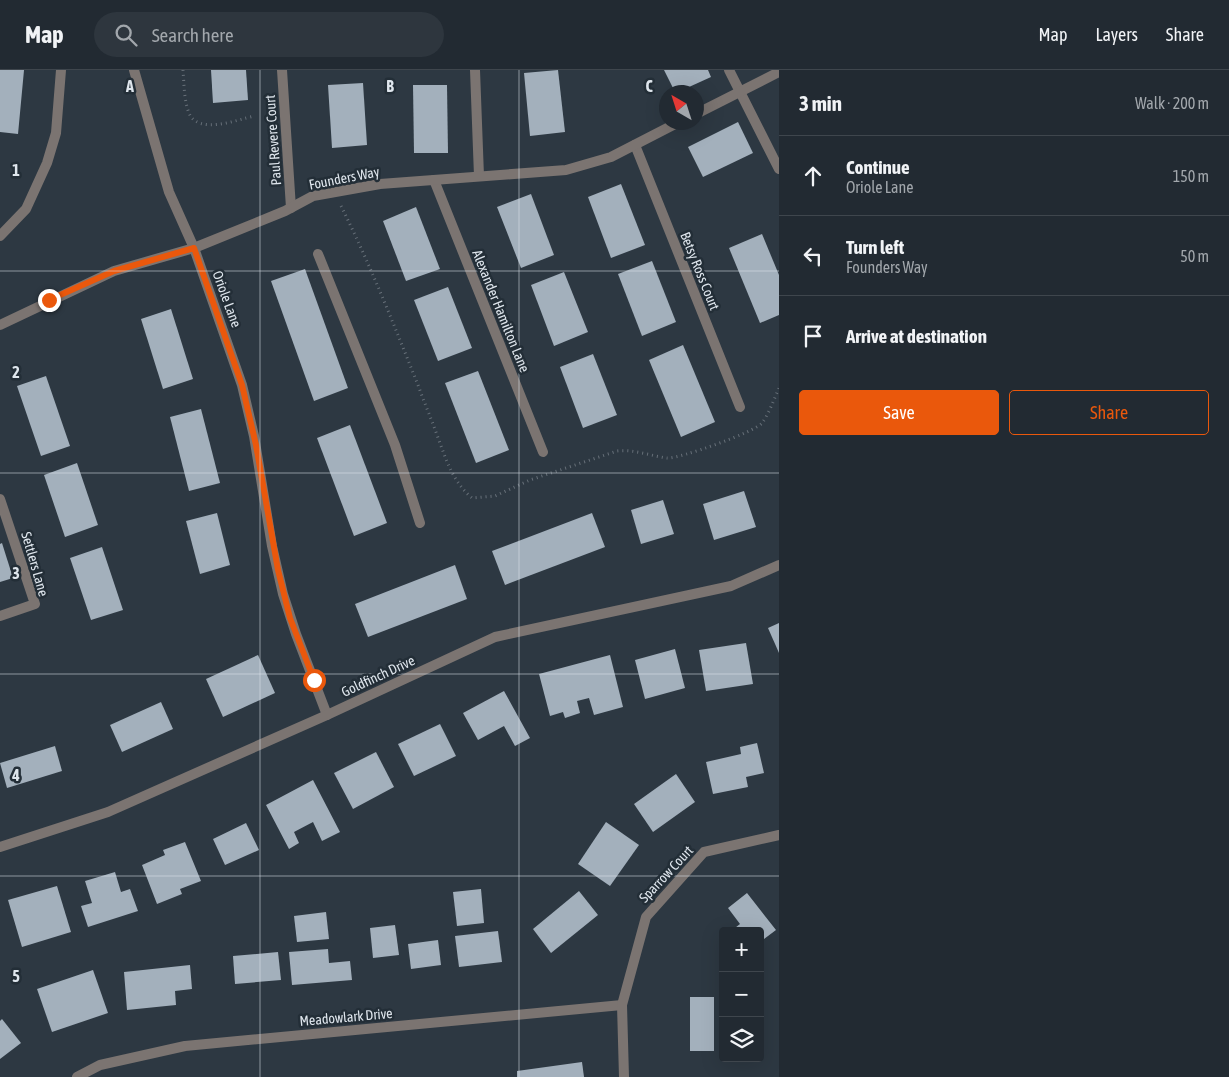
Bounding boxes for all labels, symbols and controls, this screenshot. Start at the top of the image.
search box [94,12,444,57]
text: Map [25,21,64,48]
icon: search [112,21,140,49]
text: Search here [152,24,234,46]
text: Map [1038,24,1067,45]
text: Layers [1095,24,1138,45]
text: Share [1166,24,1204,45]
text: A [125,77,134,95]
text: B [386,77,394,95]
text: C [645,77,653,95]
north arrow [659,85,704,130]
text: 3 min [799,91,842,115]
street label: Paul Revere Court [262,94,284,186]
text: Walk · 200 m [1135,94,1209,112]
text: Continue [846,156,910,178]
text: 1 [12,161,20,179]
icon: ahead [799,162,827,190]
street label: Founders Way [307,163,381,193]
text: 150 m [1173,167,1209,185]
text: Oriole Lane [846,178,913,196]
street label: Betsy Ross Court [677,230,723,312]
text: Turn left [846,236,904,258]
icon: left [799,242,827,270]
street label: Alexander Hamilton Lane [469,247,533,375]
text: 50 m [1180,247,1209,265]
text: Founders Way [846,258,928,276]
street label: Oriole Lane [209,269,245,329]
route end [38,289,61,312]
icon: arrive [799,322,827,350]
text: Arrive at destination [846,325,987,347]
text: 2 [12,363,20,381]
button: Save [799,390,999,435]
button: Share [1009,390,1209,435]
street label: Settlers Lane [18,530,52,598]
text: 3 [12,564,20,582]
street label: Goldfinch Drive [339,652,417,700]
route start [303,669,326,692]
text: 4 [11,766,20,784]
street label: Sparrow Court [636,842,696,906]
map controls [719,927,764,1062]
button: + [719,927,764,972]
text: 5 [12,967,20,985]
button: − [719,972,764,1017]
street label: Meadowlark Drive [299,1005,393,1029]
button: layers [719,1017,764,1062]

